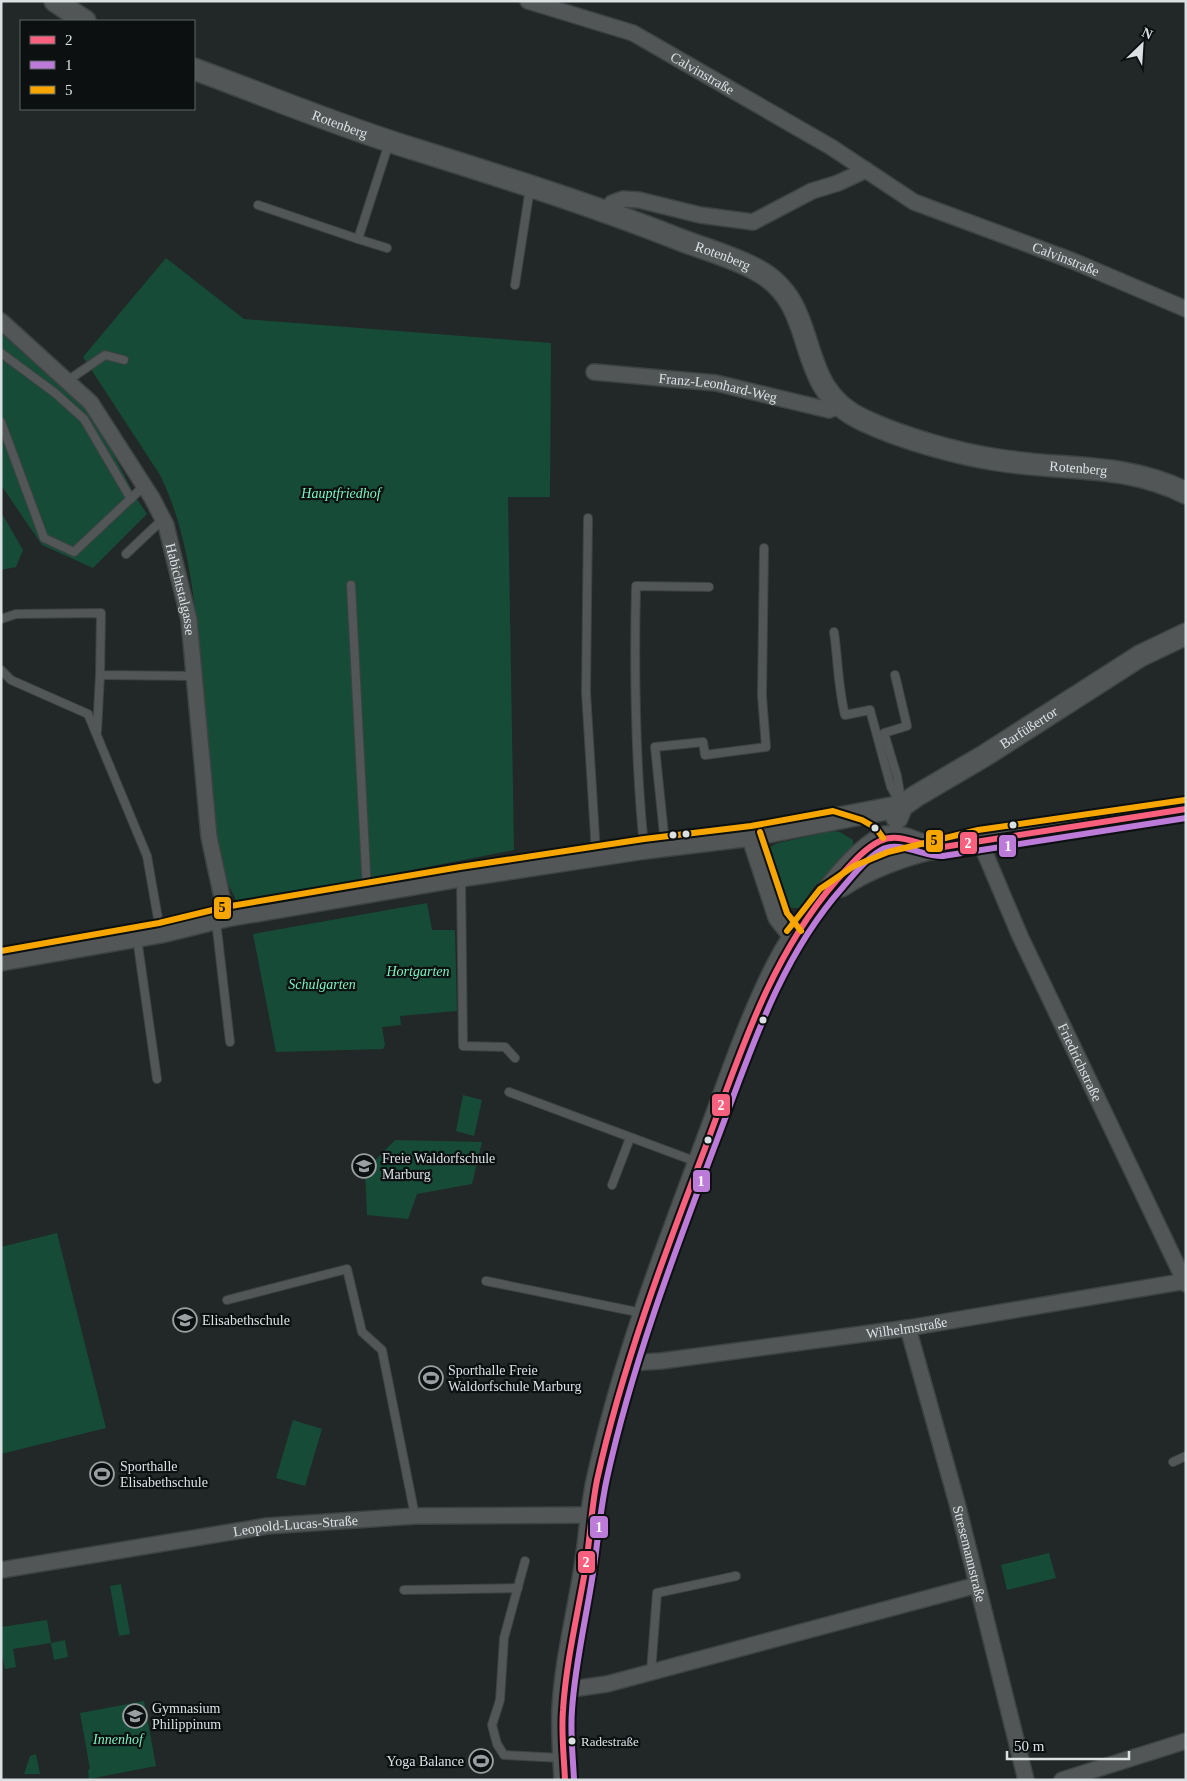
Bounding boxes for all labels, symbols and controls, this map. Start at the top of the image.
legend [20,20,195,110]
north arrow [1117,20,1167,70]
text: N [1140,25,1155,43]
text: 2 [65,32,73,48]
street label: Calvinstraße [668,49,737,98]
text: 1 [65,57,73,73]
text: 5 [65,82,73,98]
street label: Rotenberg [310,107,370,141]
street label: Rotenberg [693,239,753,274]
street label: Calvinstraße [1030,240,1102,279]
street label: Franz-Leonhard-Weg [658,371,779,405]
street label: Rotenberg [1049,459,1108,478]
park label: Hauptfriedhof [300,486,383,501]
street label: Habichtstalgasse [163,542,197,636]
street label: Barfüßertor [997,704,1061,752]
unlabelled marker [1008,820,1018,830]
unlabelled marker [870,823,880,833]
unlabelled marker [681,829,691,839]
line badge: 5 [925,829,944,853]
unlabelled marker [668,830,678,840]
line badge: 2 [959,831,978,855]
text: 5 [931,833,938,848]
line badge: 1 [998,834,1017,858]
text: 2 [965,836,972,851]
text: 1 [1005,839,1012,854]
line badge: 5 [213,896,232,920]
text: 5 [219,900,226,915]
park label: Hortgarten [386,964,450,979]
park label: Schulgarten [288,977,356,992]
unlabelled marker [758,1015,768,1025]
street label: Friedrichstraße [1055,1021,1105,1104]
line badge: 2 [711,1093,731,1117]
text: 2 [718,1098,725,1113]
unlabelled marker [703,1135,713,1145]
place label: Freie Waldorfschule Marburg [382,1151,495,1182]
school or university icon: Freie Waldorfschule Marburg [351,1153,377,1179]
line badge: 1 [692,1169,711,1193]
text: 1 [698,1174,705,1189]
school or university icon: Elisabethschule [172,1307,198,1333]
place label: Elisabethschule [202,1313,290,1328]
street label: Wilhelmstraße [865,1314,948,1342]
place label: Sporthalle Freie Waldorfschule Marburg [448,1363,582,1394]
sports icon: Sporthalle Freie Waldorfschule Marburg [418,1365,444,1391]
place label: Sporthalle Elisabethschule [120,1459,208,1490]
sports icon: Sporthalle Elisabethschule [89,1461,115,1487]
street label: Stresemannstraße [950,1504,988,1604]
street label: Leopold-Lucas-Straße [232,1513,358,1539]
line badge: 1 [589,1515,609,1539]
text: 1 [596,1520,603,1535]
line badge: 2 [577,1550,596,1574]
text: 2 [583,1555,590,1570]
place label: Gymnasium Philippinum [152,1701,221,1732]
school or university icon: Gymnasium Philippinum [122,1703,148,1729]
scale bar [1007,1728,1130,1760]
park label: Innenhof [92,1732,145,1747]
place label: Radestraße [581,1734,639,1749]
marker: Radestraße [567,1736,577,1746]
text: 50 m [1014,1738,1045,1754]
sports icon: Yoga Balance [468,1748,494,1774]
place label: Yoga Balance [386,1754,464,1769]

